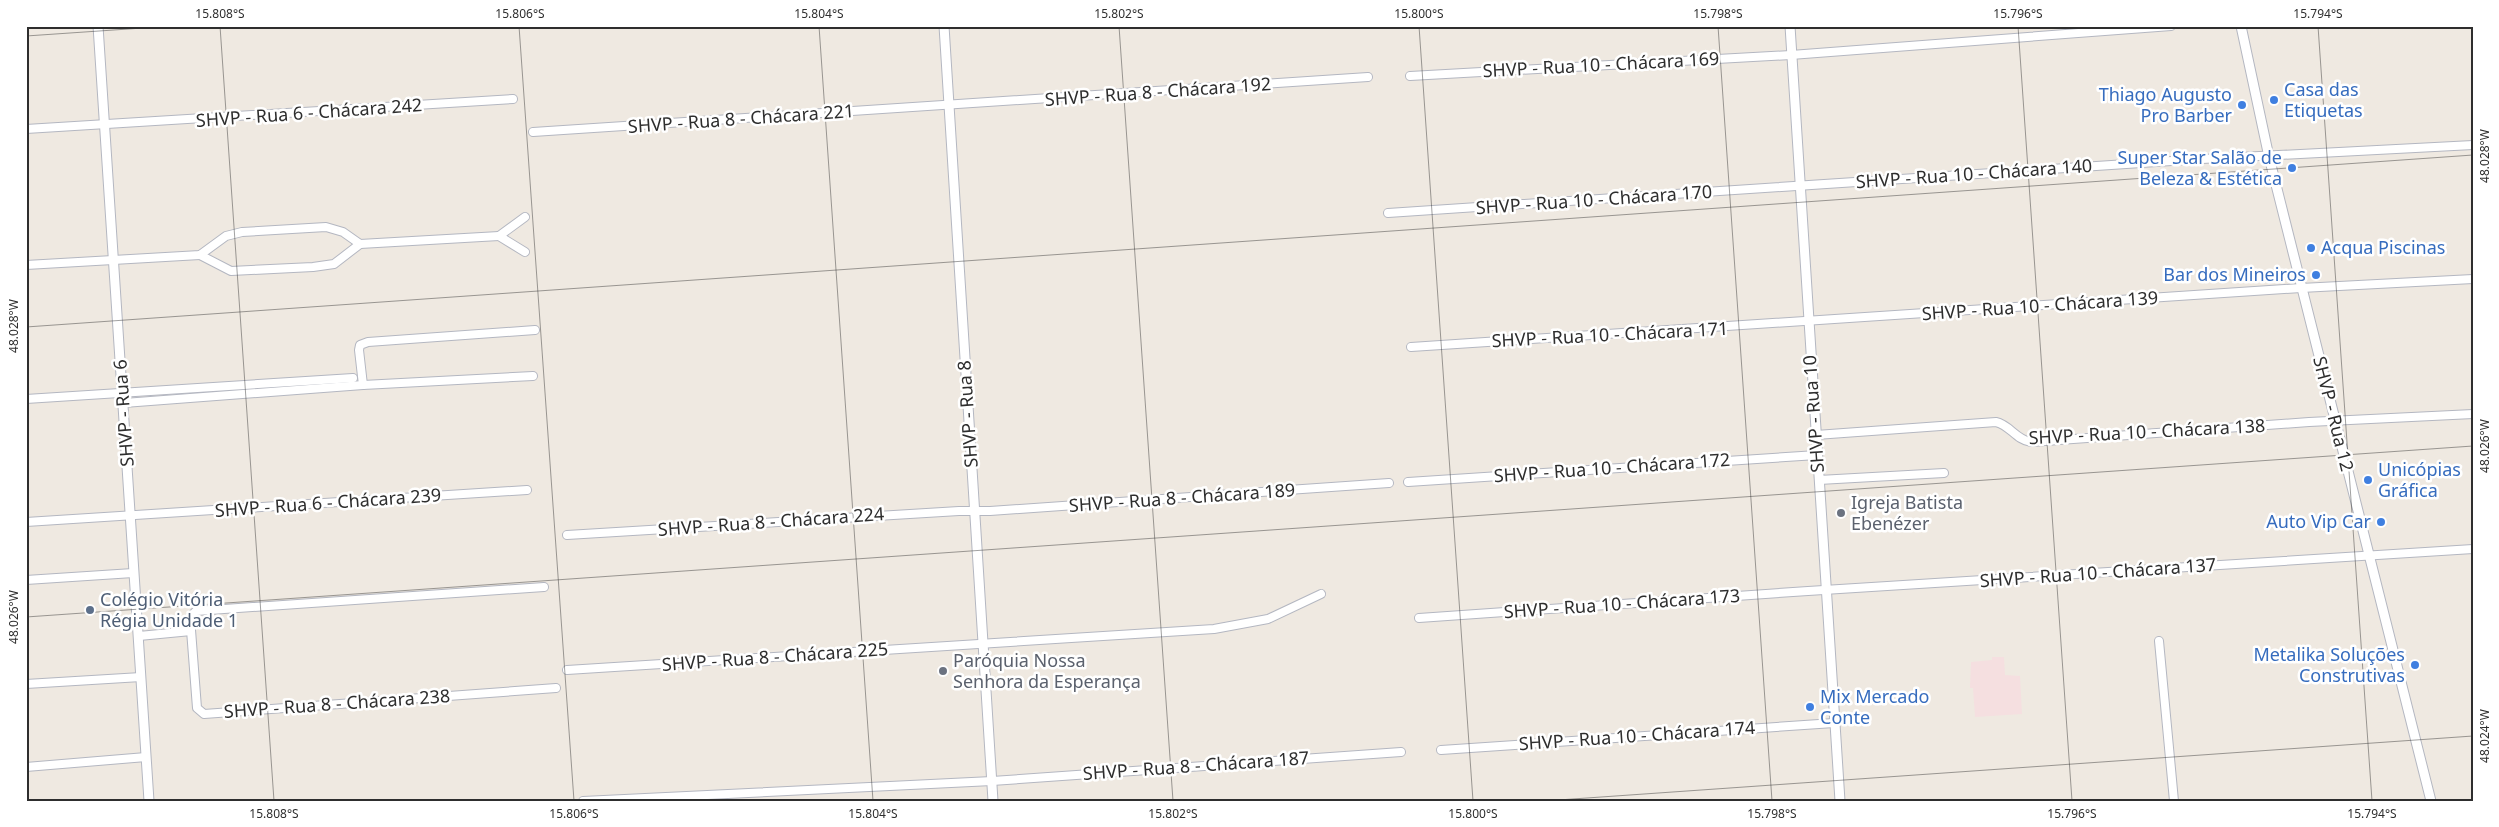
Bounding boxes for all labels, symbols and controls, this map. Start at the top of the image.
text: 15.808°S [195,5,245,22]
text: 15.806°S [495,5,545,22]
text: 15.804°S [794,5,844,22]
text: 15.802°S [1094,5,1144,22]
text: 15.800°S [1394,5,1444,22]
text: 15.798°S [1693,5,1743,22]
text: 15.796°S [1993,5,2043,22]
text: 15.794°S [2293,5,2343,22]
street label: SHVP - Rua 10 - Chácara 169 [1482,46,1720,82]
street label: SHVP - Rua 8 - Chácara 192 [1044,71,1272,111]
place label: Casa das Etiquetas [2284,77,2363,122]
place label: Thiago Augusto Pro Barber [2099,82,2233,127]
street label: SHVP - Rua 6 - Chácara 242 [195,92,423,132]
marker: Casa das Etiquetas [2268,94,2280,106]
street label: SHVP - Rua 8 - Chácara 221 [627,98,855,138]
marker: Thiago Augusto Pro Barber [2236,99,2248,111]
text: 48.028°W [2476,129,2493,183]
place label: Super Star Salão de Beleza & Estética [2118,145,2282,190]
street label: SHVP - Rua 10 - Chácara 140 [1855,153,2093,193]
marker: Super Star Salão de Beleza & Estética [2286,162,2298,174]
street label: SHVP - Rua 10 - Chácara 170 [1475,179,1713,219]
place label: Acqua Piscinas [2321,235,2445,259]
marker: Acqua Piscinas [2305,242,2317,254]
place label: Bar dos Mineiros [2163,262,2306,286]
marker: Bar dos Mineiros [2310,269,2322,281]
street label: SHVP - Rua 10 - Chácara 139 [1921,285,2159,325]
text: 48.028°W [5,299,22,353]
street label: SHVP - Rua 10 - Chácara 171 [1491,316,1729,352]
street label: SHVP - Rua 10 [1797,354,1829,474]
street label: SHVP - Rua 12 [2308,354,2360,474]
street label: SHVP - Rua 6 [107,359,139,468]
street label: SHVP - Rua 8 [951,360,983,469]
street label: SHVP - Rua 10 - Chácara 138 [2028,413,2266,449]
text: 48.026°W [2476,419,2493,473]
street label: SHVP - Rua 10 - Chácara 172 [1493,447,1731,487]
place label: Unicópias Gráfica [2378,457,2461,502]
marker: Unicópias Gráfica [2362,474,2374,486]
street label: SHVP - Rua 8 - Chácara 189 [1068,477,1296,517]
street label: SHVP - Rua 6 - Chácara 239 [214,482,442,522]
place label: Igreja Batista Ebenézer [1851,490,1963,535]
street label: SHVP - Rua 8 - Chácara 224 [657,501,885,541]
marker: Igreja Batista Ebenézer [1835,507,1847,519]
place label: Auto Vip Car [2266,509,2372,533]
marker: Auto Vip Car [2375,516,2387,528]
street label: SHVP - Rua 10 - Chácara 137 [1979,552,2217,592]
street label: SHVP - Rua 10 - Chácara 173 [1503,583,1741,623]
place label: Colégio Vitória Régia Unidade 1 [100,587,238,632]
text: 48.026°W [5,590,22,644]
marker: Colégio Vitória Régia Unidade 1 [84,604,96,616]
street label: SHVP - Rua 8 - Chácara 225 [661,636,889,676]
place label: Metalika Soluções Construtivas [2253,642,2405,687]
place label: Paróquia Nossa Senhora da Esperança [953,648,1141,693]
marker: Metalika Soluções Construtivas [2409,659,2421,671]
marker: Paróquia Nossa Senhora da Esperança [937,665,949,677]
street label: SHVP - Rua 8 - Chácara 238 [223,683,451,723]
place label: Mix Mercado Conte [1820,684,1929,729]
marker: Mix Mercado Conte [1804,701,1816,713]
text: 48.024°W [2476,709,2493,763]
street label: SHVP - Rua 10 - Chácara 174 [1518,715,1756,755]
street label: SHVP - Rua 8 - Chácara 187 [1082,745,1310,785]
text: 15.808°S [249,805,299,822]
text: 15.806°S [549,805,599,822]
text: 15.804°S [848,805,898,822]
text: 15.802°S [1148,805,1198,822]
text: 15.800°S [1448,805,1498,822]
text: 15.798°S [1747,805,1797,822]
text: 15.796°S [2047,805,2097,822]
text: 15.794°S [2347,805,2397,822]

